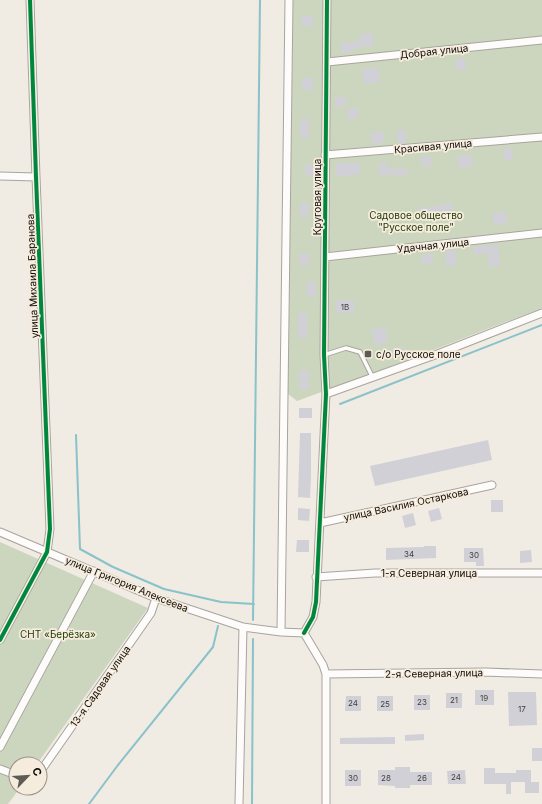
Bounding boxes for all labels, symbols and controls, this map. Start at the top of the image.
street label: Добрая улица [399,41,469,61]
street label: Красивая улица [394,137,472,155]
street label: Круговая улица [311,159,323,235]
park label: Садовое общество "Русское поле" [369,209,463,233]
street label: улица Михаила Баранова [24,214,40,338]
street label: Удачная улица [396,235,470,255]
house number: 1В [341,302,349,312]
place label: с/о Русское поле [376,348,461,360]
marker: с/о Русское поле [363,349,373,359]
street label: улица Василия Остаркова [343,485,469,523]
house number: 34 [404,549,414,559]
house number: 30 [469,550,479,560]
street label: улица Григория Алексеева [64,554,190,614]
street label: 1-я Северная улица [381,567,477,579]
park label: СНТ «Берёзка» [20,628,96,640]
street label: 13-я Садовая улица [67,643,133,729]
street label: 2-я Северная улица [385,666,483,680]
house number: 19 [480,693,488,703]
house number: 21 [450,695,458,705]
house number: 23 [417,697,427,707]
house number: 24 [348,698,358,708]
house number: 25 [380,699,390,709]
house number: 17 [518,704,526,714]
north arrow [8,756,48,796]
text: С [29,765,45,778]
house number: 24 [451,772,461,782]
house number: 30 [348,773,358,783]
house number: 28 [381,773,391,783]
house number: 26 [417,773,427,783]

